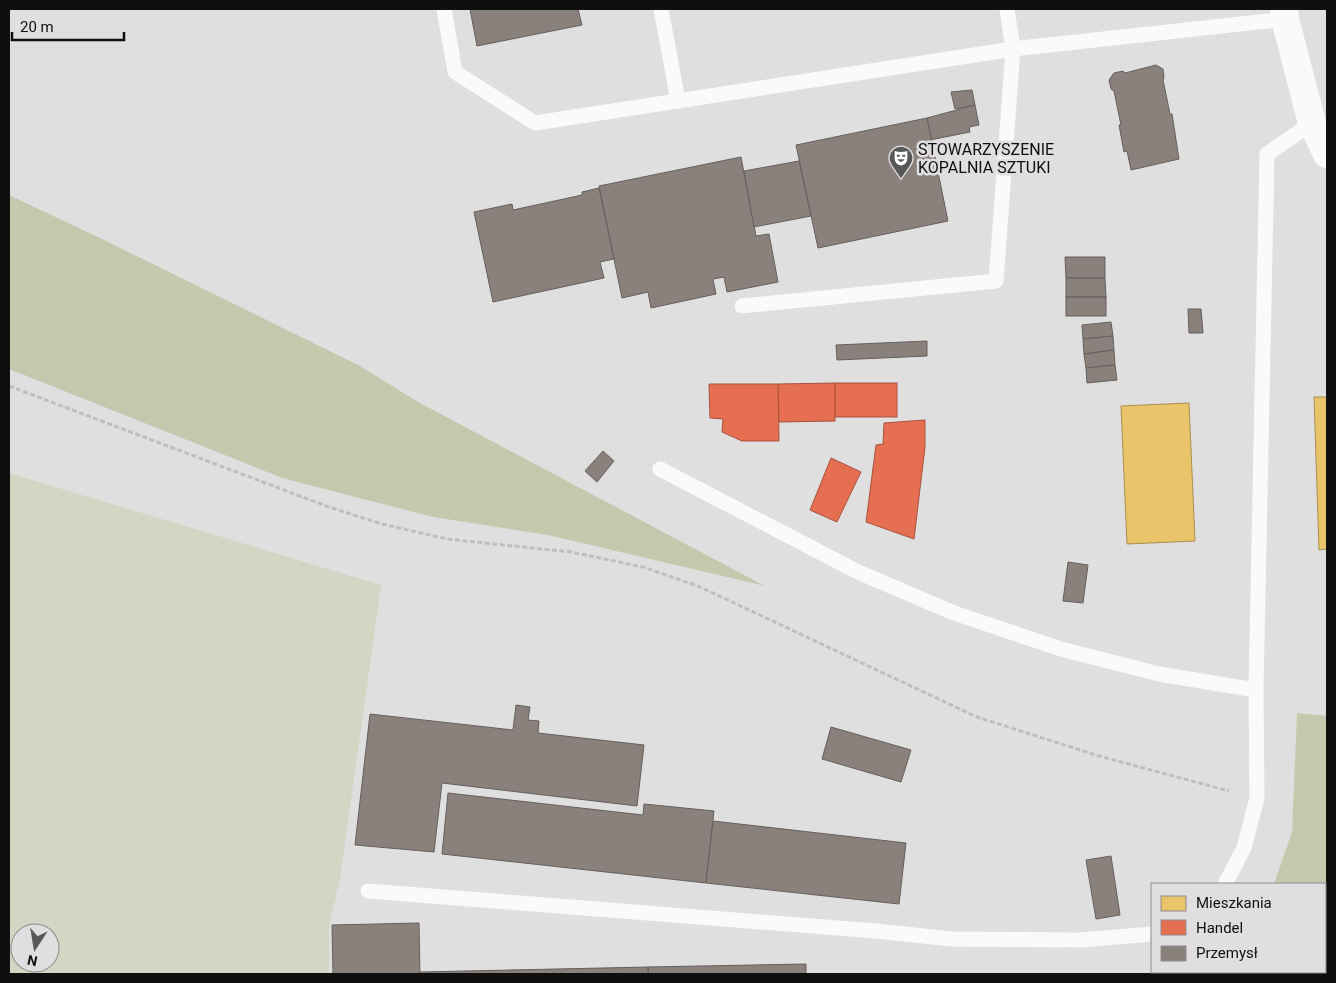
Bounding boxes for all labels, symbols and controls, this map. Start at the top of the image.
scale bar [12,10,125,42]
text: 20 m [20,18,54,36]
place label: STOWARZYSZENIE KOPALNIA SZTUKI [918,140,1054,177]
theatre icon: STOWARZYSZENIE KOPALNIA SZTUKI [888,145,914,179]
legend [1151,883,1326,973]
text: Mieszkania [1196,894,1272,912]
text: Handel [1196,919,1243,937]
north arrow [10,923,60,973]
text: Przemysł [1196,944,1258,962]
text: N [26,952,39,970]

